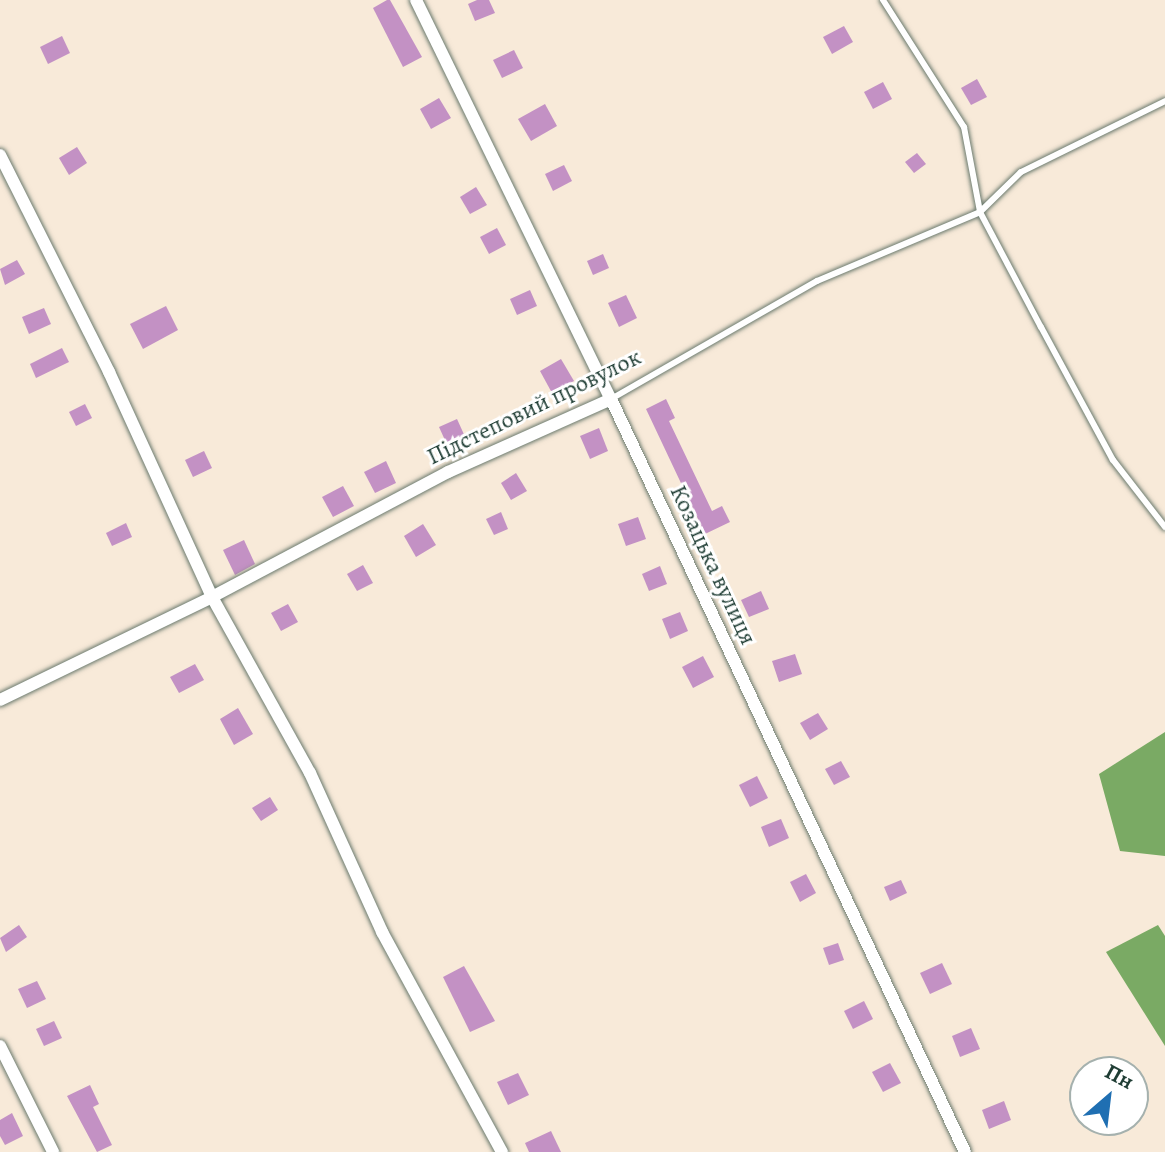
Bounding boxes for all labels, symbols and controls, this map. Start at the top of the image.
street label: Підстеповий провулок [422,343,646,471]
street label: Козацька вулиця [663,481,763,649]
north arrow [1069,1056,1149,1136]
text: Пн [1100,1057,1139,1097]

